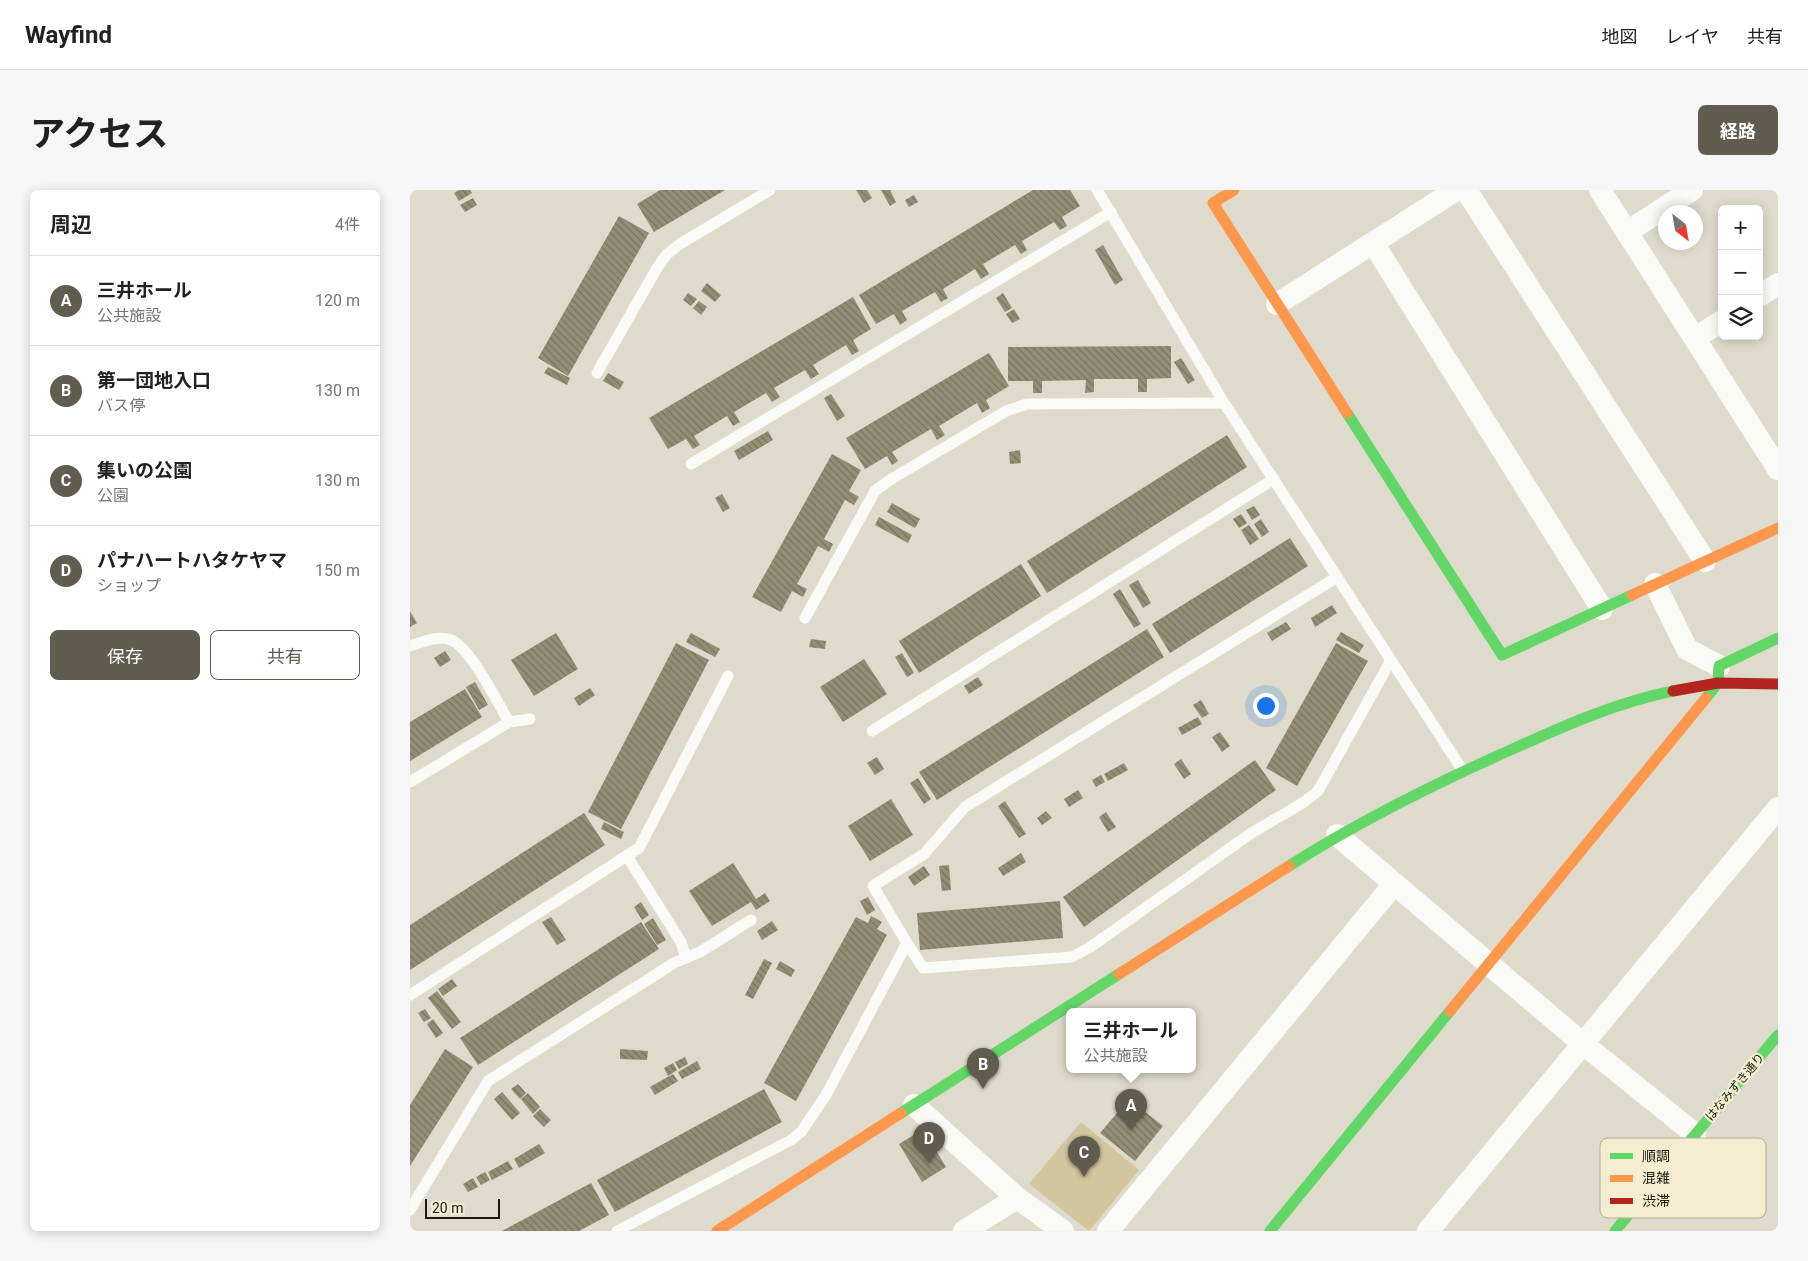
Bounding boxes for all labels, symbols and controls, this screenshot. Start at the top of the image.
text: Wayfind [25,21,112,49]
text: 地図 [1602,26,1638,47]
text: レイヤ [1666,26,1719,47]
text: 共有 [1747,26,1783,47]
button: 経路 [1698,105,1778,155]
text: アクセス [30,114,168,155]
north arrow [1658,205,1703,250]
map controls [1718,205,1763,340]
button: + [1718,205,1763,250]
text: 周辺 [50,213,92,237]
text: 4件 [335,215,360,234]
button: − [1718,250,1763,295]
text: 三井ホール [97,279,192,302]
text: A [61,291,71,310]
text: 120 m [315,291,360,310]
button: layers [1718,295,1763,340]
text: 公共施設 [97,306,161,325]
text: 第一団地入口 [97,369,211,392]
text: B [61,381,71,400]
text: 130 m [315,381,360,400]
text: バス停 [97,396,145,415]
text: 集いの公園 [97,459,192,482]
text: C [61,471,71,490]
text: 130 m [315,471,360,490]
text: 公園 [97,486,129,505]
text: パナハートハタケヤマ [97,549,287,572]
text: D [61,561,71,580]
text: 150 m [315,561,360,580]
text: ショップ [97,576,161,595]
button: 保存 [50,630,200,680]
button: 共有 [210,630,360,680]
your location [1253,693,1279,719]
popup [1066,1008,1196,1073]
text: 三井ホール [1083,1019,1179,1042]
text: 公共施設 [1083,1046,1148,1065]
pin: B [967,1048,999,1089]
street label: はなみずき通り [1703,1050,1767,1124]
pin: A [1115,1089,1147,1130]
pin: D [913,1122,945,1163]
pin: C [1068,1136,1100,1177]
legend [1600,1138,1766,1218]
text: 順調 [1642,1148,1670,1164]
text: 混雑 [1642,1170,1670,1186]
text: 渋滞 [1642,1193,1670,1209]
scale bar [425,1196,500,1219]
text: 20 m [432,1200,464,1216]

